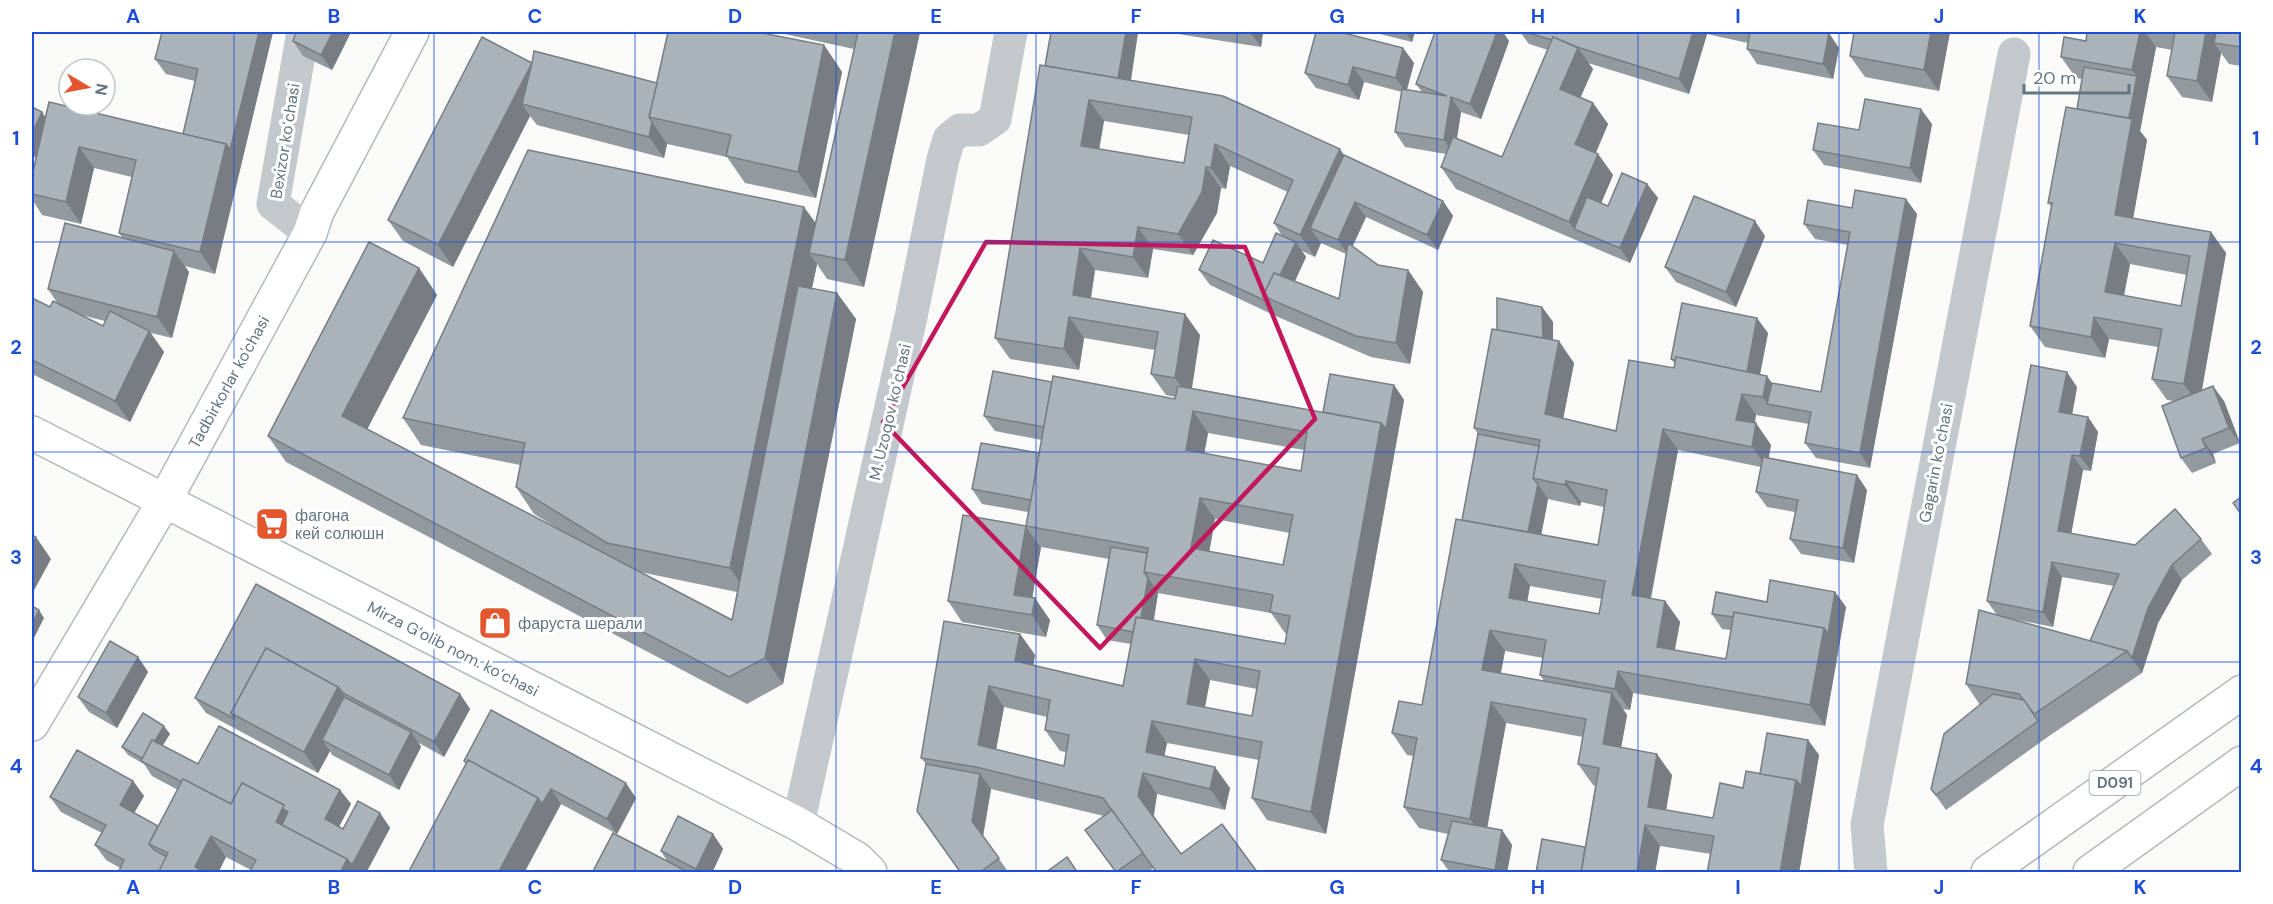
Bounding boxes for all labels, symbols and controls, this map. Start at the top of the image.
text: A [126,3,140,29]
text: B [328,3,340,29]
text: C [528,3,542,29]
text: D [728,3,742,29]
text: E [930,3,942,29]
text: F [1130,3,1142,29]
text: G [1329,3,1345,29]
text: H [1531,3,1545,29]
text: I [1735,3,1741,29]
text: J [1934,3,1944,29]
text: K [2133,3,2147,29]
north arrow [57,57,117,117]
scale bar [2024,57,2129,95]
text: 20 m [2033,66,2076,90]
text: N [90,82,113,97]
street label: Bexizor koʻchasi [266,82,304,200]
text: 1 [12,125,20,151]
text: 1 [2252,125,2260,151]
street label: Tadbirkorlar ko'chasi [184,312,274,452]
text: 2 [10,334,22,360]
text: 2 [2250,334,2262,360]
street label: M. Uzoqov koʻchasi [864,342,916,482]
street label: Gagarin koʻchasi [1914,402,1958,524]
place label: фагона кей солюшн [295,505,384,544]
supermarket icon: фагона кей солюшн [254,506,290,542]
text: 3 [10,544,22,570]
text: 3 [2250,544,2262,570]
street label: Mirza G‘olib nom. ko‘chasi [364,597,542,701]
shop icon: фаруста шерали [477,605,513,641]
place label: фаруста шерали [518,613,643,634]
text: 4 [10,753,23,779]
text: 4 [2250,753,2263,779]
road number: D091 [2090,771,2140,795]
text: A [126,874,140,900]
text: B [328,874,340,900]
text: C [528,874,542,900]
text: D [728,874,742,900]
text: E [930,874,942,900]
text: F [1130,874,1142,900]
text: G [1329,874,1345,900]
text: H [1531,874,1545,900]
text: I [1735,874,1741,900]
text: J [1934,874,1944,900]
text: K [2133,874,2147,900]

